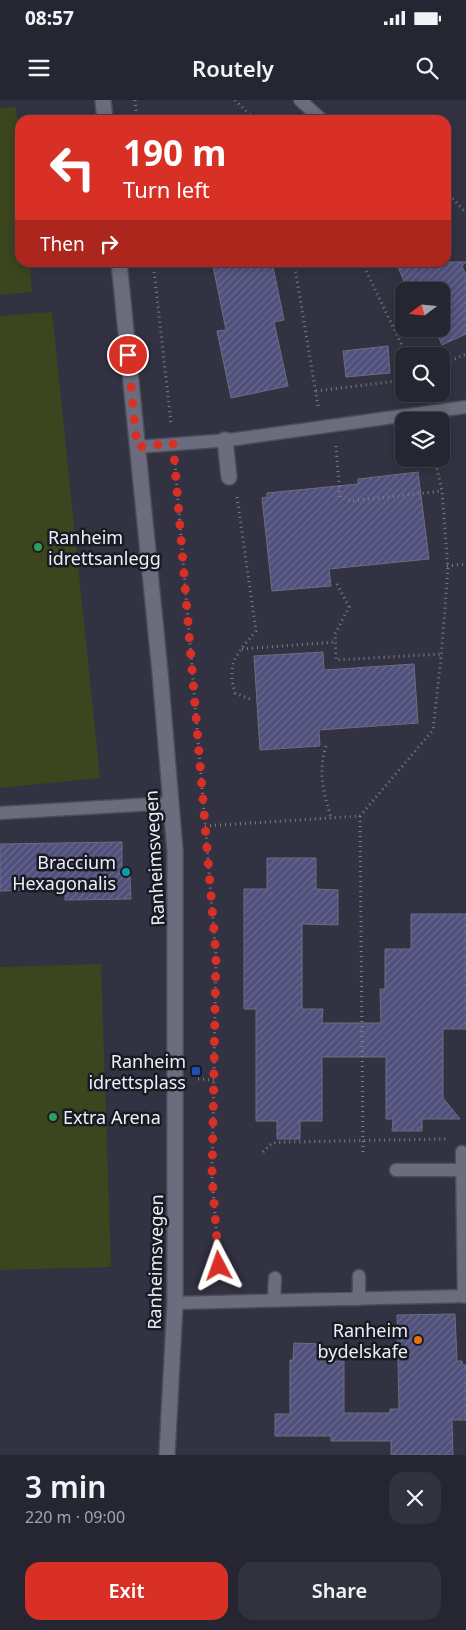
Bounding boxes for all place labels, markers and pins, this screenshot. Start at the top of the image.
pin [107,334,149,376]
place label: Ranheim idrettsanlegg [48,525,161,570]
marker: Ranheim idrettsanlegg [32,541,44,553]
place label: Braccium Hexagonalis [12,850,116,895]
marker: Braccium Hexagonalis [120,866,132,878]
place label: Ranheim idrettsplass [88,1049,186,1094]
marker: Ranheim idrettsplass [190,1065,202,1077]
place label: Extra Arena [63,1105,161,1129]
marker: Extra Arena [47,1111,59,1123]
place label: Ranheim bydelskafe [318,1318,408,1363]
marker: Ranheim bydelskafe [412,1334,424,1346]

